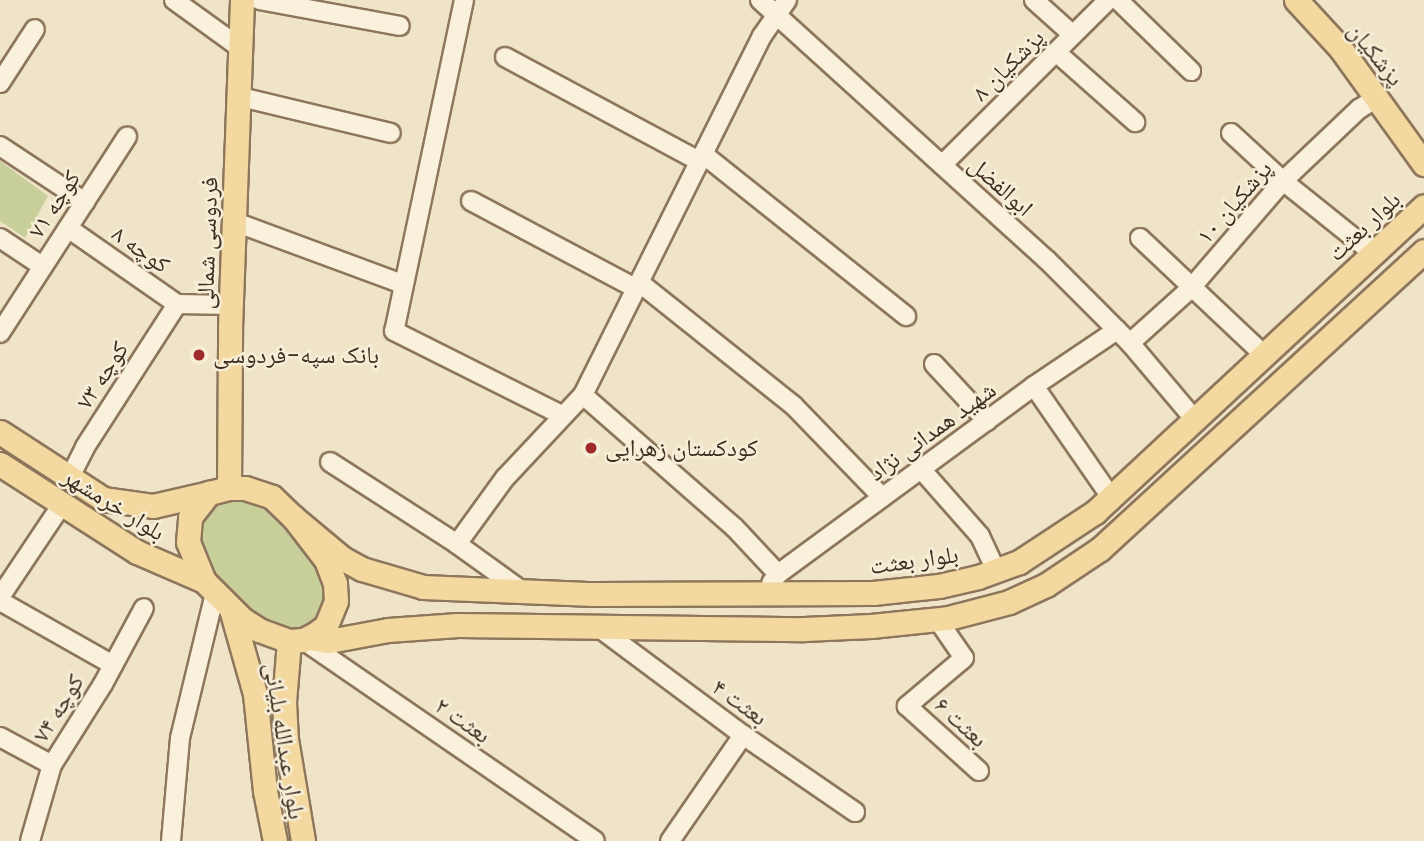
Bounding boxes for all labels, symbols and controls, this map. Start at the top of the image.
street label: پزشکیان [1342,16,1410,92]
street label: پزشکیان ۸ [966,23,1050,107]
street label: ابوالفضل [963,150,1039,222]
street label: پزشکیان ۱۰ [1190,155,1278,249]
street label: کوچه ۷۱ [22,165,86,243]
street label: فردوسی شمالی [190,176,224,310]
street label: بلوار بعثت [1322,185,1406,267]
street label: کوچه ۸ [107,219,175,279]
street label: کوچه ۷۳ [70,336,134,414]
place label: بانک سپه-فردوسی [213,341,379,369]
marker: بانک سپه-فردوسی [191,347,207,363]
street label: شهید همدانی نژاد [863,375,1001,487]
place label: کودکستان زهرایی [605,434,758,462]
marker: کودکستان زهرایی [583,440,599,456]
street label: بلوار خرمشهر [58,461,170,547]
street label: بلوار بعثت [868,540,960,580]
street label: بلوار عبدالله بلیانی [258,661,312,821]
street label: کوچه ۷۴ [26,669,90,747]
street label: بعثت ۴ [707,672,773,732]
street label: بعثت ۲ [430,691,496,749]
street label: بعثت ۶ [929,691,993,753]

